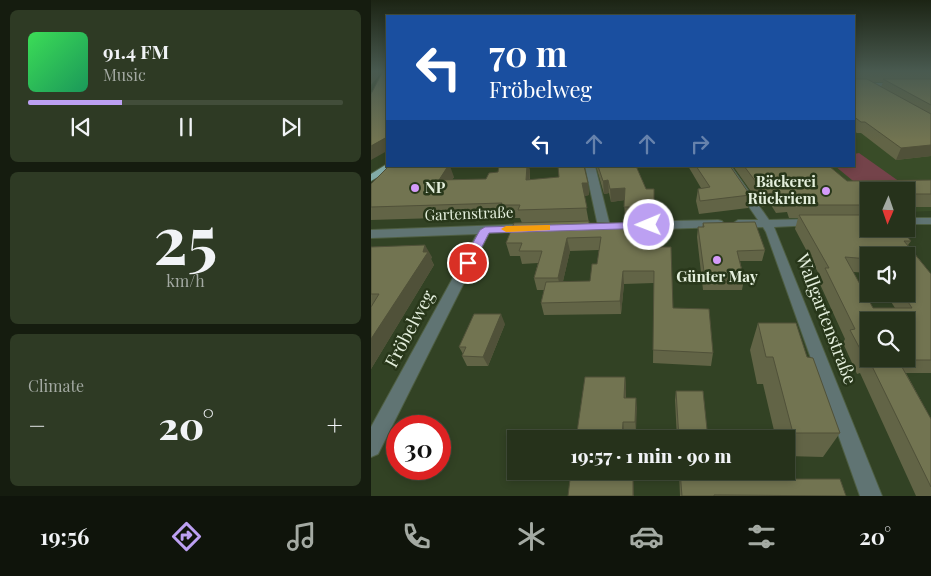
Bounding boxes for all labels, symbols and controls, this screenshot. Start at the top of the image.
text: 70 m [489,29,567,76]
icon: left [406,35,471,100]
text: 91.4 FM [103,38,169,64]
text: Music [103,64,146,85]
text: Fröbelweg [489,74,592,104]
icon: previous [67,113,95,141]
icon: pause [172,113,200,141]
icon: next [277,113,305,141]
icon: left [527,130,555,158]
icon: ahead [580,130,608,158]
icon: ahead [633,130,661,158]
icon: right [686,130,714,158]
place label: Bäckerei Rückriem [748,171,816,208]
place label: NP [425,177,446,197]
marker: NP [409,182,421,194]
north arrow [860,182,915,238]
map controls [860,182,915,367]
marker: Bäckerei Rückriem [820,185,832,197]
text: 25 [154,194,217,280]
position arrow [622,198,674,250]
street label: Gartenstraße [424,201,514,225]
pin [447,242,489,284]
button: sound [860,247,915,302]
icon: arrive [454,249,482,277]
street label: Wallgartenstraße [791,249,863,387]
marker: Günter May [711,254,723,266]
place label: Günter May [676,266,758,286]
text: km/h [166,270,205,291]
street label: Fröbelweg [379,285,440,371]
button: search [860,312,915,367]
text: Climate [28,375,84,396]
text: 20° [159,399,214,450]
text: − [28,406,46,443]
text: + [327,406,343,443]
speed limit sign: 30 [386,415,451,480]
text: 19:57 · 1 min · 90 m [570,442,732,468]
icon: directions [169,519,204,554]
icon: music [284,519,319,554]
icon: phone [399,519,434,554]
icon: climate [514,519,549,554]
icon: car [629,519,664,554]
icon: filters [744,519,779,554]
text: 19:56 [40,521,89,551]
text: 20° [859,521,891,551]

